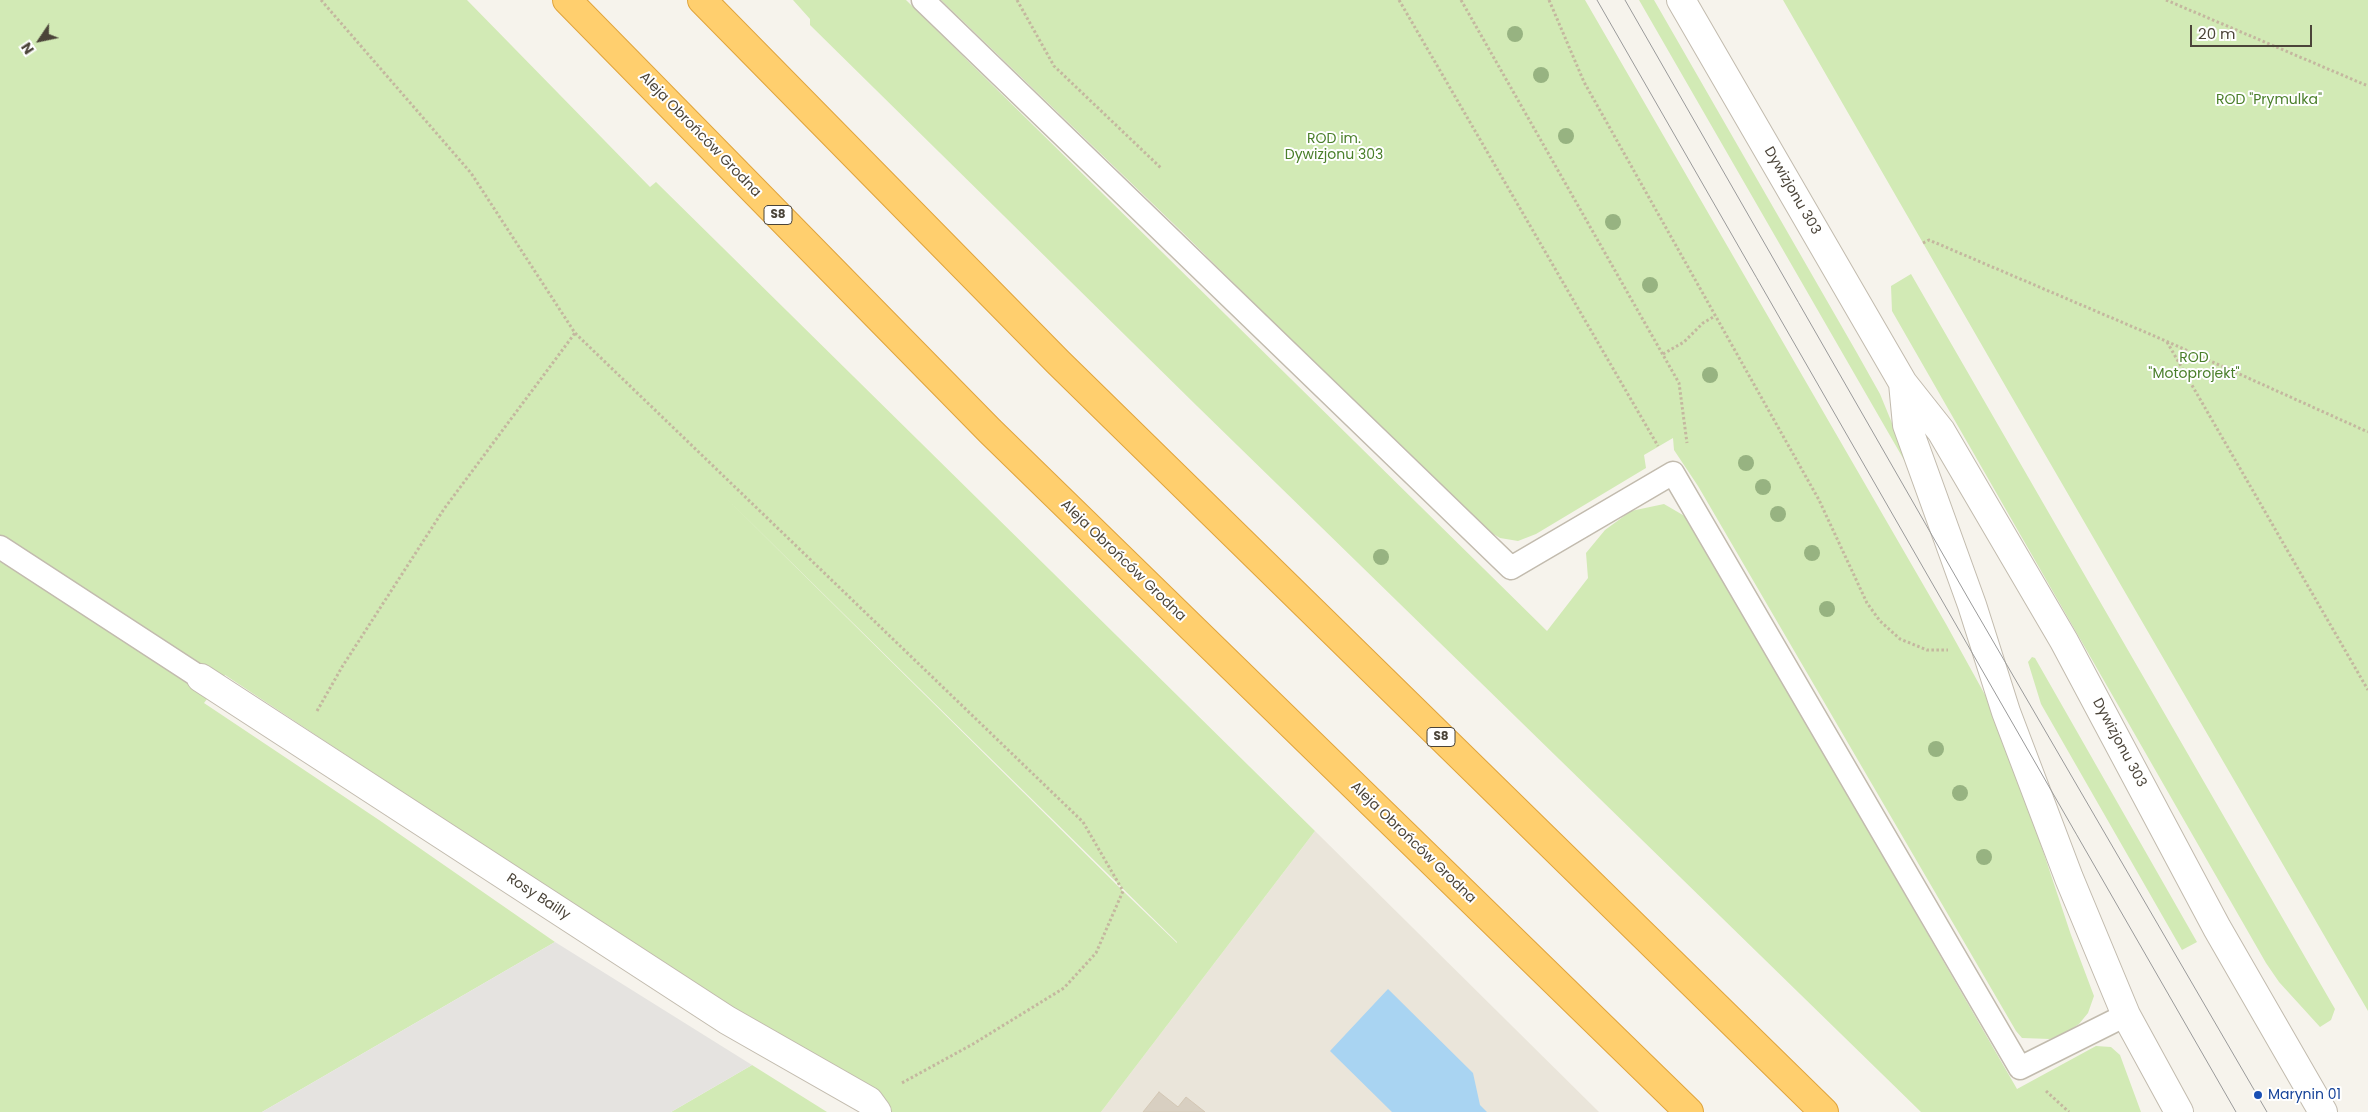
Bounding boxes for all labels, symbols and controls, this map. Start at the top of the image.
north arrow [15,15,65,65]
scale bar [2193,15,2316,47]
text: 20 m [2198,23,2236,44]
text: N [16,38,39,58]
street label: Aleja Obrońców Grodna [636,69,764,201]
park label: ROD "Prymulka" [2216,92,2322,108]
park label: ROD im. Dywizjonu 303 [1285,131,1383,164]
street label: Dywizjonu 303 [1760,144,1824,238]
road number: S8 [764,206,792,224]
park label: ROD "Motoprojekt" [2148,350,2240,382]
street label: Aleja Obrońców Grodna [1057,497,1189,625]
street label: Dywizjonu 303 [2088,696,2150,790]
road number: S8 [1427,728,1455,746]
street label: Aleja Obrońców Grodna [1347,779,1479,907]
street label: Rosy Bailly [503,870,573,924]
place label: Marynin 01 [2268,1087,2341,1103]
marker: Marynin 01 [2252,1089,2264,1101]

